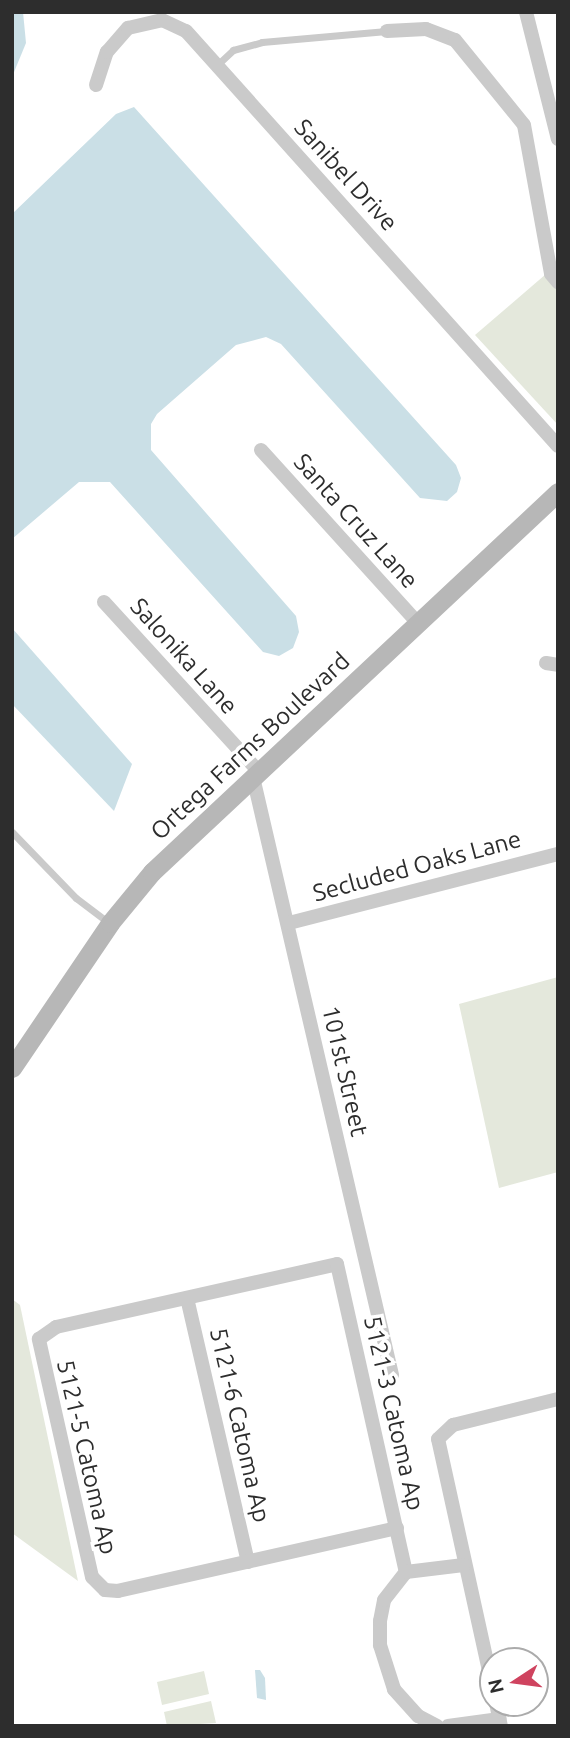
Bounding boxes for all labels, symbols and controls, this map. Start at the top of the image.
street label: Sanibel Drive [288,113,404,237]
street label: Santa Cruz Lane [288,448,424,594]
street label: Salonika Lane [124,592,244,720]
street label: Ortega Farms Boulevard [145,646,355,846]
street label: Secluded Oaks Lane [310,824,524,908]
street label: 101st Street [316,1003,374,1139]
street label: 5121-3 Catoma Ap [358,1313,430,1513]
street label: 5121-6 Catoma Ap [204,1325,276,1525]
street label: 5121-5 Catoma Ap [51,1357,123,1557]
north arrow [479,1647,549,1717]
text: N [483,1677,508,1696]

